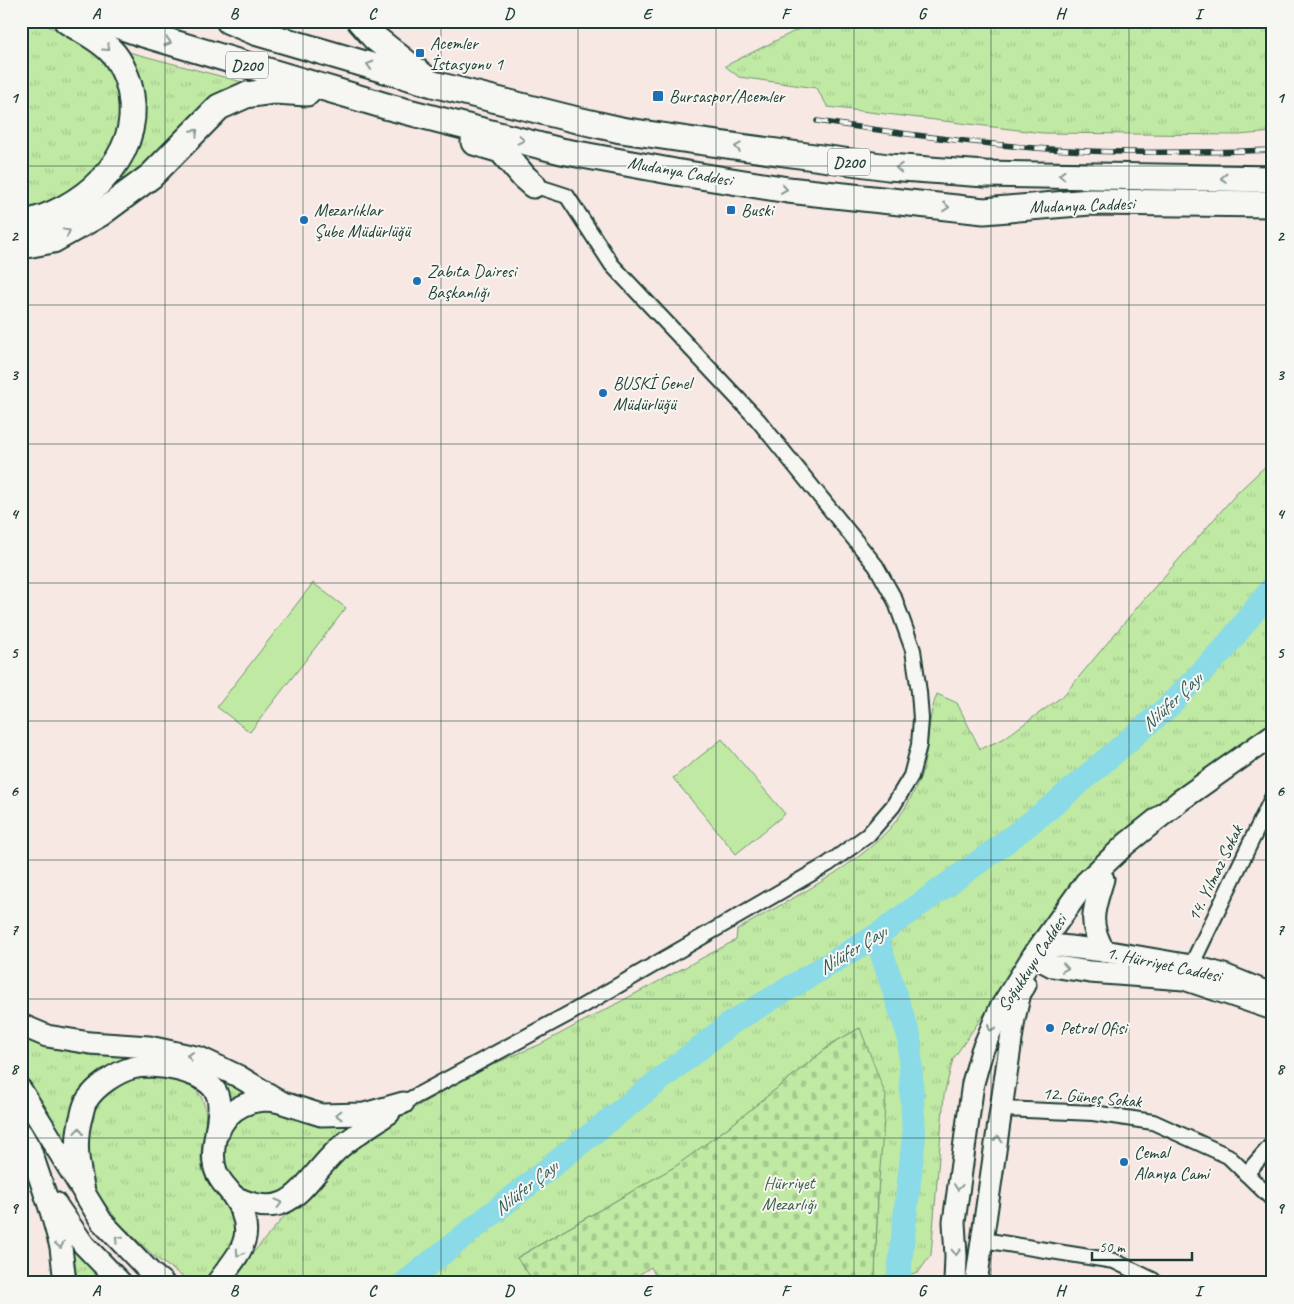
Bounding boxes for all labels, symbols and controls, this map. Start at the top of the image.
text: A [92,4,102,24]
text: B [230,4,240,24]
text: C [368,4,378,24]
text: D [504,4,515,24]
text: E [643,4,654,24]
text: F [781,4,792,24]
text: G [918,4,928,24]
text: H [1055,4,1067,24]
text: I [1195,4,1205,24]
place label: Acemler İstasyonu 1 [430,32,504,75]
one-way arrow [163,36,171,46]
one-way arrow [101,42,110,51]
marker: Acemler İstasyonu 1 [414,47,426,59]
road number: D200 [226,52,268,78]
one-way arrow [366,61,374,71]
place label: Bursaspor/Acemler [669,85,787,107]
text: 1 [10,88,19,108]
text: 1 [1276,88,1285,108]
marker: Bursaspor/Acemler [651,89,665,103]
one-way arrow [189,129,198,138]
one-way arrow [517,135,525,145]
one-way arrow [734,142,742,153]
road number: D200 [828,148,870,176]
street label: Mudanya Caddesi [626,151,736,191]
one-way arrow [895,163,903,174]
one-way arrow [1057,170,1065,180]
one-way arrow [1220,173,1228,183]
one-way arrow [781,183,789,194]
street label: Mudanya Caddesi [1029,192,1138,218]
place label: Mezarlıklar Şube Müdürlüğü [314,199,412,242]
place label: Buski [741,199,776,221]
one-way arrow [942,201,950,212]
marker: Buski [725,204,737,216]
marker: Mezarlıklar Şube Müdürlüğü [298,214,310,226]
text: 2 [10,226,19,246]
text: 2 [1276,226,1285,246]
one-way arrow [62,228,71,238]
place label: Zabıta Dairesi Başkanlığı [427,260,519,303]
marker: Zabıta Dairesi Başkanlığı [411,275,423,287]
text: 3 [10,365,19,385]
text: 3 [1276,365,1285,385]
place label: BUSKİ Genel Müdürlüğü [613,372,694,415]
marker: BUSKİ Genel Müdürlüğü [597,387,609,399]
text: 4 [10,504,19,524]
text: 4 [1276,504,1285,524]
text: 5 [11,643,20,663]
text: 5 [1277,643,1286,663]
water label: Nilüfer Çayı [1136,665,1209,737]
text: 6 [10,781,19,801]
text: 6 [1276,781,1285,801]
street label: 14. Yılmaz Sokak [1182,820,1248,925]
street label: Soğukkuyu Caddesi [993,908,1073,1016]
water label: Nilüfer Çayı [814,918,893,980]
text: 7 [10,920,19,940]
text: 7 [1276,920,1285,940]
street label: 1. Hürriyet Caddesi [1105,941,1226,987]
one-way arrow [1061,962,1070,972]
place label: Petrol Ofisi [1060,1017,1129,1039]
marker: Petrol Ofisi [1044,1022,1056,1034]
one-way arrow [987,1023,998,1032]
one-way arrow [185,1051,194,1061]
text: 8 [10,1059,19,1079]
text: 8 [1276,1059,1285,1079]
street label: 12. Güneş Sokak [1042,1082,1144,1112]
one-way arrow [334,1110,342,1120]
one-way arrow [73,1127,84,1135]
one-way arrow [992,1135,1002,1144]
place label: Cemal Alanya Cami [1134,1141,1212,1184]
water label: Nilüfer Çayı [489,1153,565,1221]
marker: Cemal Alanya Cami [1118,1156,1130,1168]
park label: Hürriyet Mezarlığı [762,1172,817,1215]
one-way arrow [953,1183,964,1191]
text: 9 [10,1198,19,1218]
one-way arrow [275,1198,284,1209]
text: 9 [1276,1198,1285,1218]
scale bar [1092,1229,1192,1261]
one-way arrow [115,1236,124,1245]
text: 50 m [1099,1238,1126,1257]
one-way arrow [54,1240,65,1249]
one-way arrow [235,1248,245,1257]
one-way arrow [950,1249,961,1257]
text: A [92,1281,102,1301]
text: B [230,1281,240,1301]
text: C [368,1281,378,1301]
text: D [504,1281,515,1301]
text: E [643,1281,654,1301]
text: F [781,1281,792,1301]
text: G [918,1281,928,1301]
text: H [1055,1281,1067,1301]
text: I [1195,1281,1205,1301]

